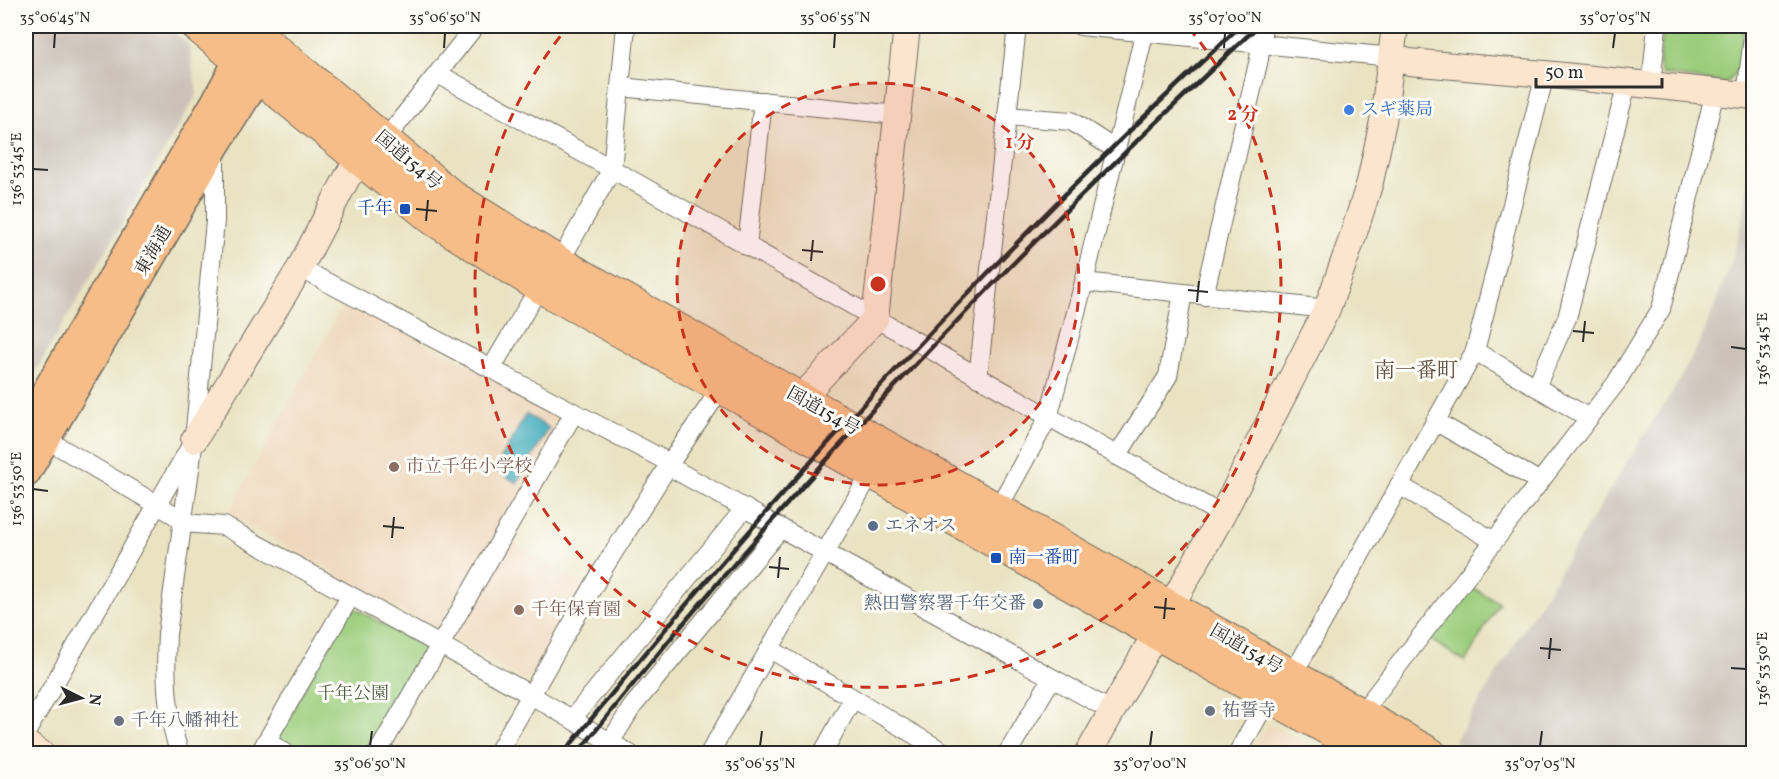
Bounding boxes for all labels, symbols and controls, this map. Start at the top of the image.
text: 35°06'45"N [20,8,90,29]
text: 35°06'50"N [409,8,481,29]
text: 35°06'55"N [800,8,870,29]
text: 35°07'00"N [1188,8,1262,29]
text: 35°07'05"N [1579,8,1651,29]
scale bar [1536,51,1662,89]
text: 50 m [1545,61,1584,86]
place label: スギ薬局 [1361,98,1433,123]
text: 2 分 [1228,103,1258,128]
marker: スギ薬局 [1342,103,1356,117]
street label: 国道154号 [369,126,447,196]
text: 1 分 [1006,131,1034,156]
text: 136°53'45"E [7,132,28,206]
place label: 千年 [357,197,393,222]
marker: 千年 [398,202,412,216]
street label: 東海通 [130,221,178,281]
centre of rings [868,274,888,294]
text: 136°53'45"E [1753,312,1774,386]
district label: 南一番町 [1374,357,1458,386]
street label: 国道154号 [782,382,864,442]
text: 136°53'50"E [7,452,28,526]
place label: 市立千年小学校 [406,455,532,480]
marker: 市立千年小学校 [387,460,401,474]
place label: エネオス [885,514,957,539]
marker: エネオス [866,519,880,533]
place label: 南一番町 [1008,546,1080,571]
marker: 南一番町 [989,551,1003,565]
place label: 熱田警察署千年交番 [864,592,1026,617]
marker: 熱田警察署千年交番 [1031,597,1045,611]
place label: 千年保育園 [531,598,621,623]
marker: 千年保育園 [512,603,526,617]
street label: 国道154号 [1205,619,1287,681]
text: 136°53'50"E [1753,632,1774,706]
north arrow [51,668,111,728]
park label: 千年公園 [317,682,389,707]
text: N [82,692,105,707]
place label: 祐誓寺 [1222,699,1276,724]
marker: 祐誓寺 [1203,704,1217,718]
place label: 千年八幡神社 [131,709,239,734]
marker: 千年八幡神社 [112,714,126,728]
text: 35°06'50"N [334,754,406,775]
text: 35°06'55"N [725,754,795,775]
text: 35°07'00"N [1113,754,1187,775]
text: 35°07'05"N [1504,754,1576,775]

